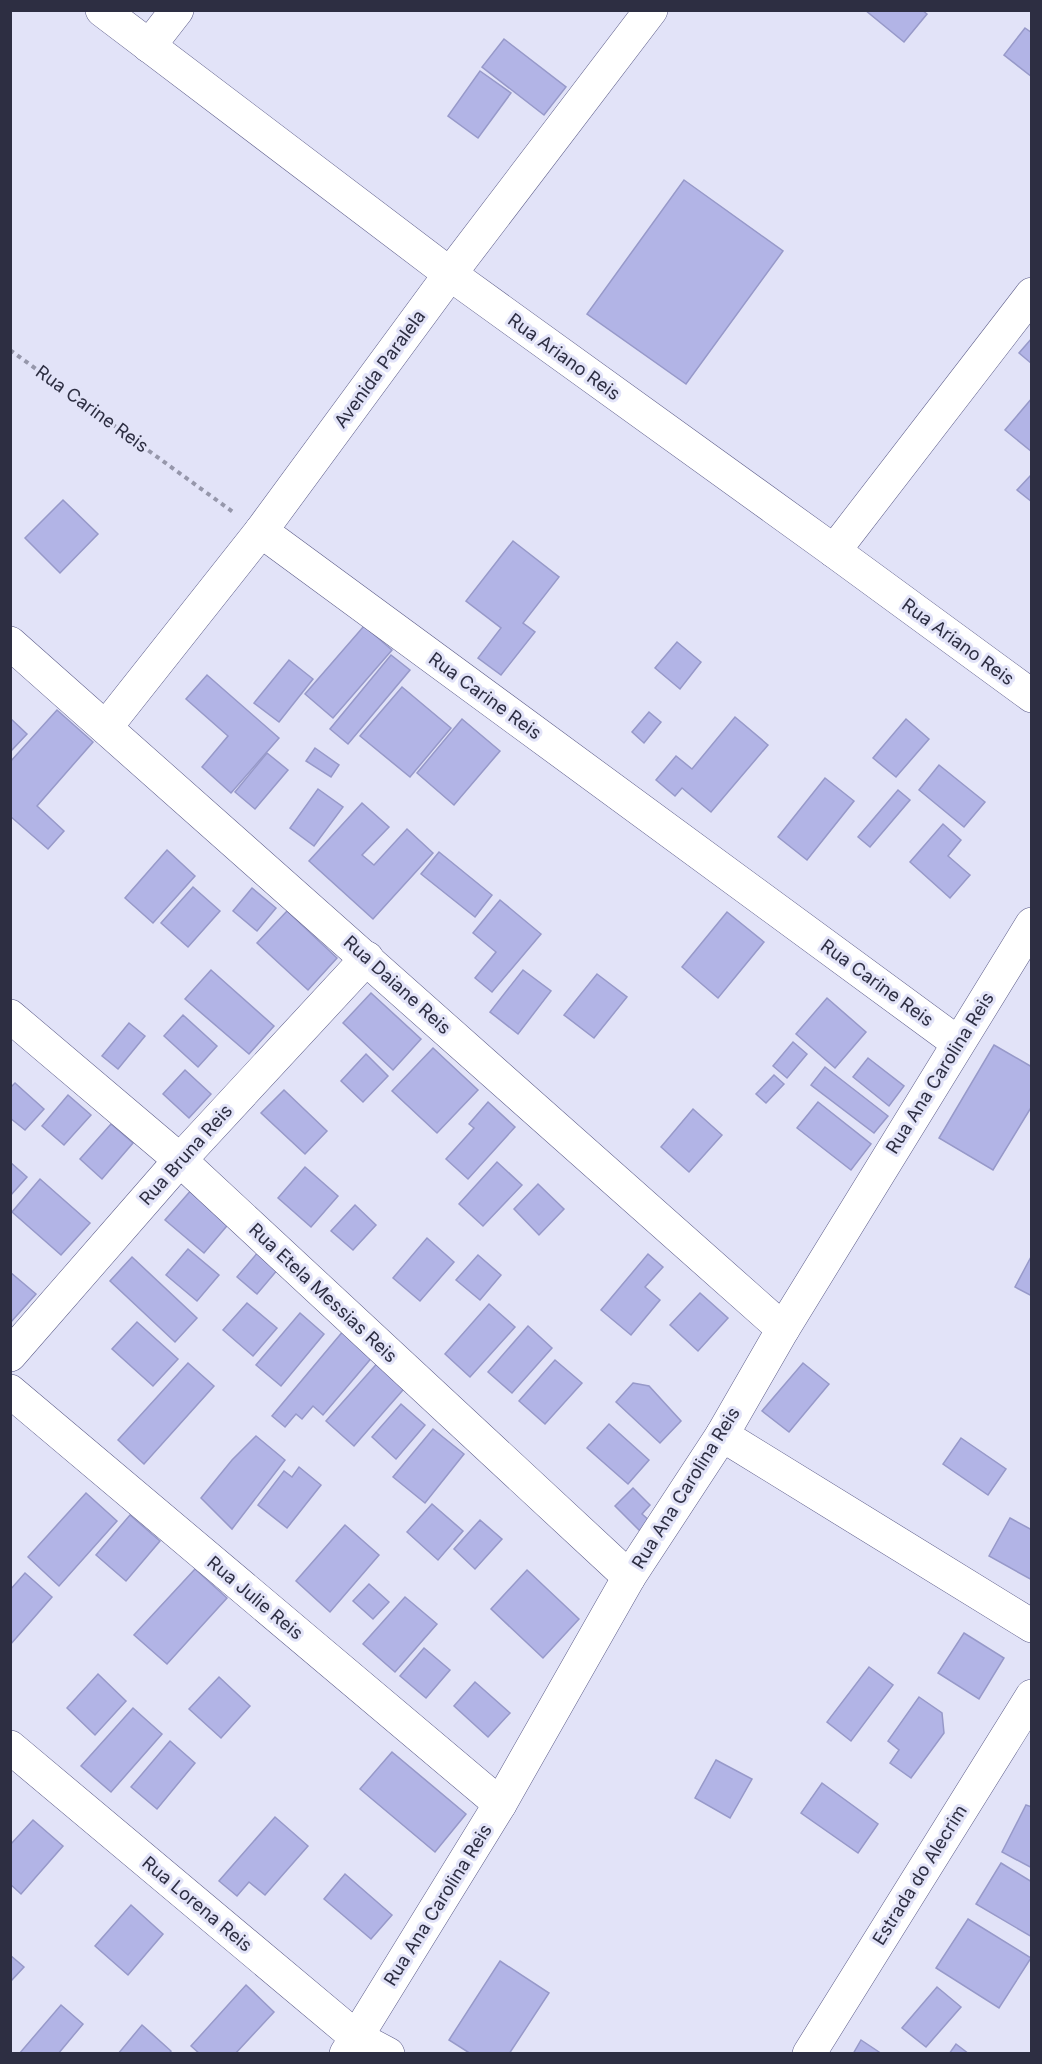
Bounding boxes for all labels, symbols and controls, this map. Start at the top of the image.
street label: Avenida Paralela [330,306,429,432]
street label: Rua Ariano Reis [504,309,624,404]
street label: Rua Carine Reis [32,361,153,456]
street label: Rua Ariano Reis [898,594,1018,689]
street label: Rua Carine Reis [425,648,546,743]
street label: Rua Daiane Reis [339,931,455,1038]
street label: Rua Carine Reis [817,935,938,1030]
street label: Rua Ana Carolina Reis [881,988,998,1157]
street label: Rua Bruna Reis [135,1100,236,1209]
street label: Rua Etela Messias Reis [245,1219,402,1367]
street label: Rua Ana Carolina Reis [627,1403,744,1572]
street label: Rua Julie Reis [203,1552,307,1644]
street label: Estrada do Alecrim [868,1801,971,1949]
street label: Rua Ana Carolina Reis [379,1820,496,1989]
street label: Rua Lorena Reis [138,1852,256,1956]

